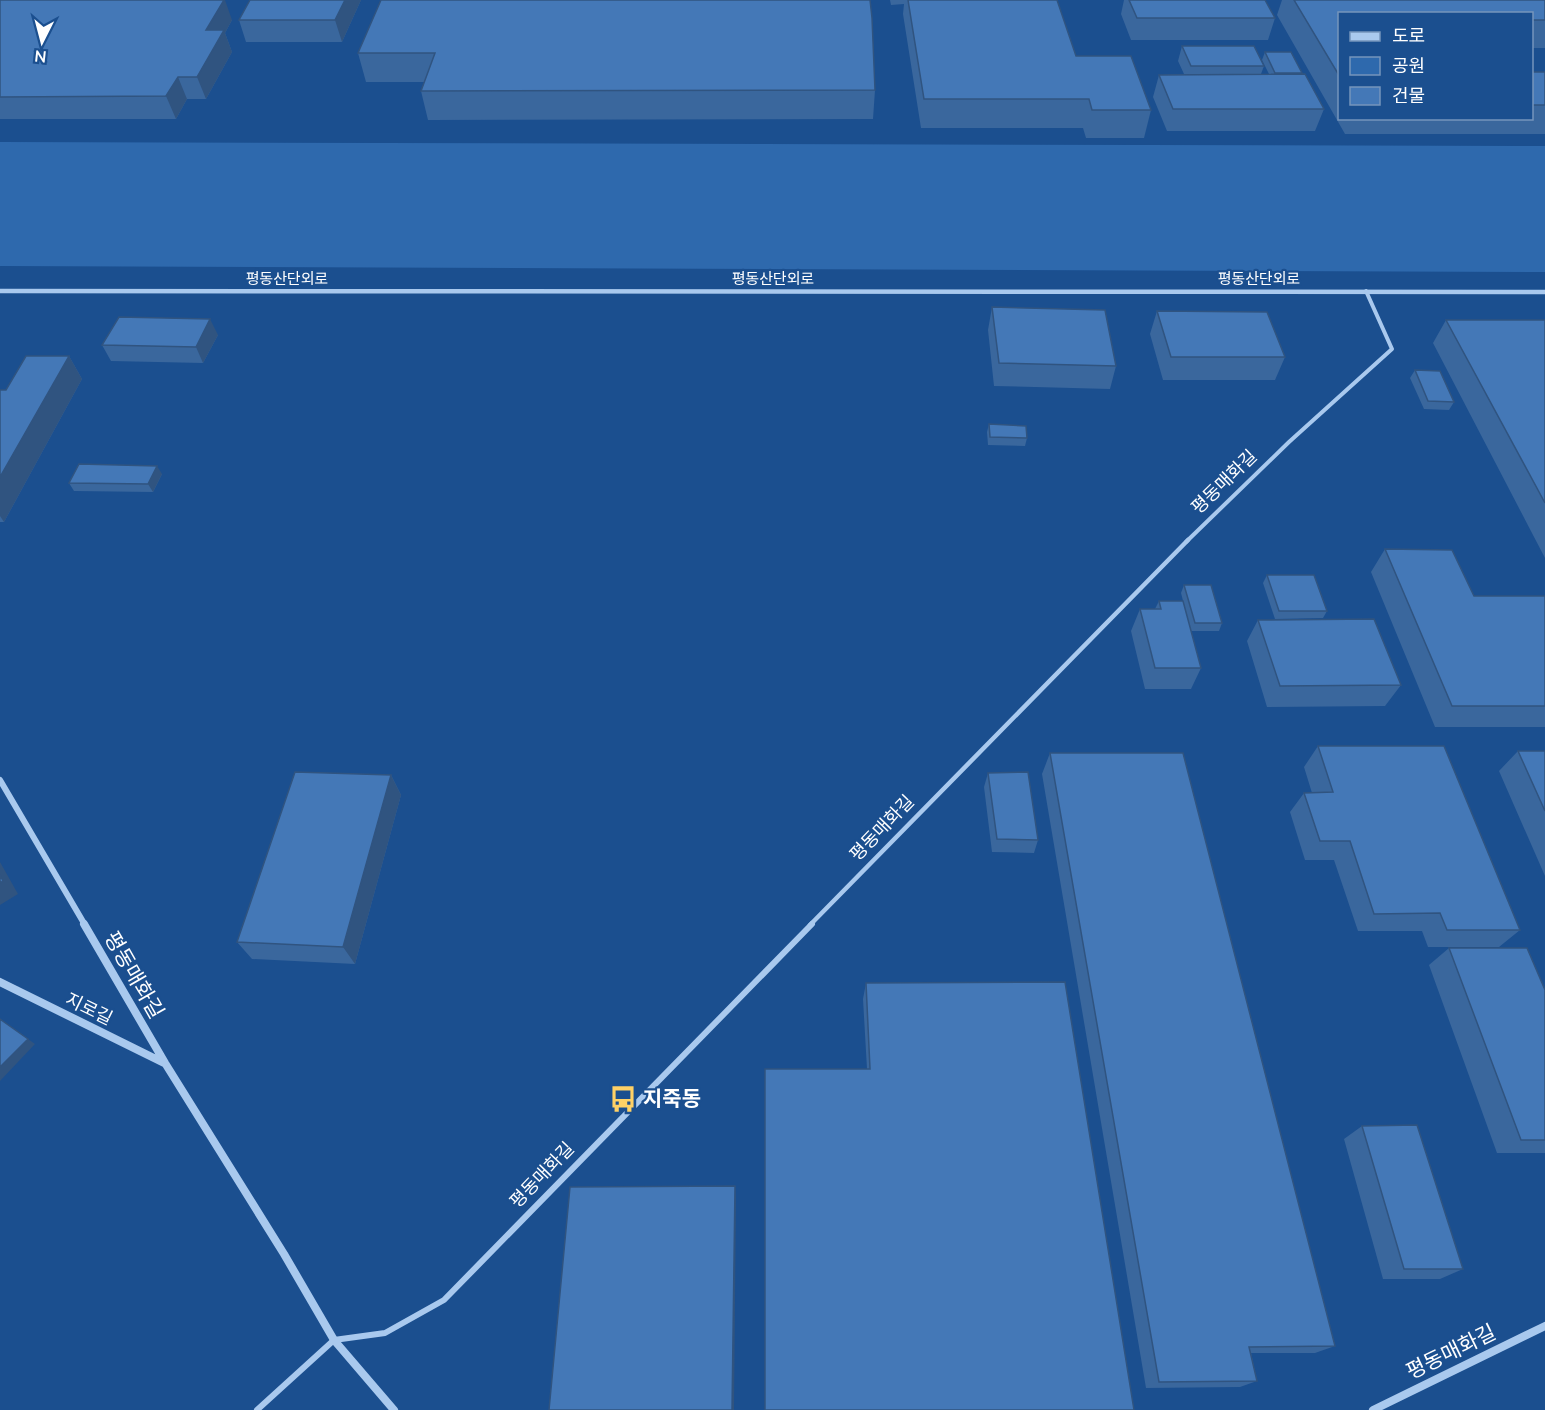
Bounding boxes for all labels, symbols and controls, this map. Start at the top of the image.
north arrow [12,12,72,72]
legend [1338,12,1533,120]
text: 도로 [1392,24,1425,48]
text: N [33,44,48,67]
text: 공원 [1392,54,1425,78]
text: 건물 [1392,84,1425,108]
street label: 평동산단외로 [246,269,328,289]
street label: 평동산단외로 [732,269,814,289]
street label: 평동산단외로 [1218,269,1300,289]
street label: 평동매화길 [1186,445,1262,519]
street label: 평동매화길 [845,790,919,866]
street label: 평동매화길 [98,926,170,1024]
street label: 지로길 [61,987,117,1031]
bus stop icon: 지죽동 [608,1084,638,1114]
place label: 지죽동 [643,1085,701,1113]
street label: 평동매화길 [505,1137,579,1213]
street label: 평동매화길 [1401,1318,1501,1386]

